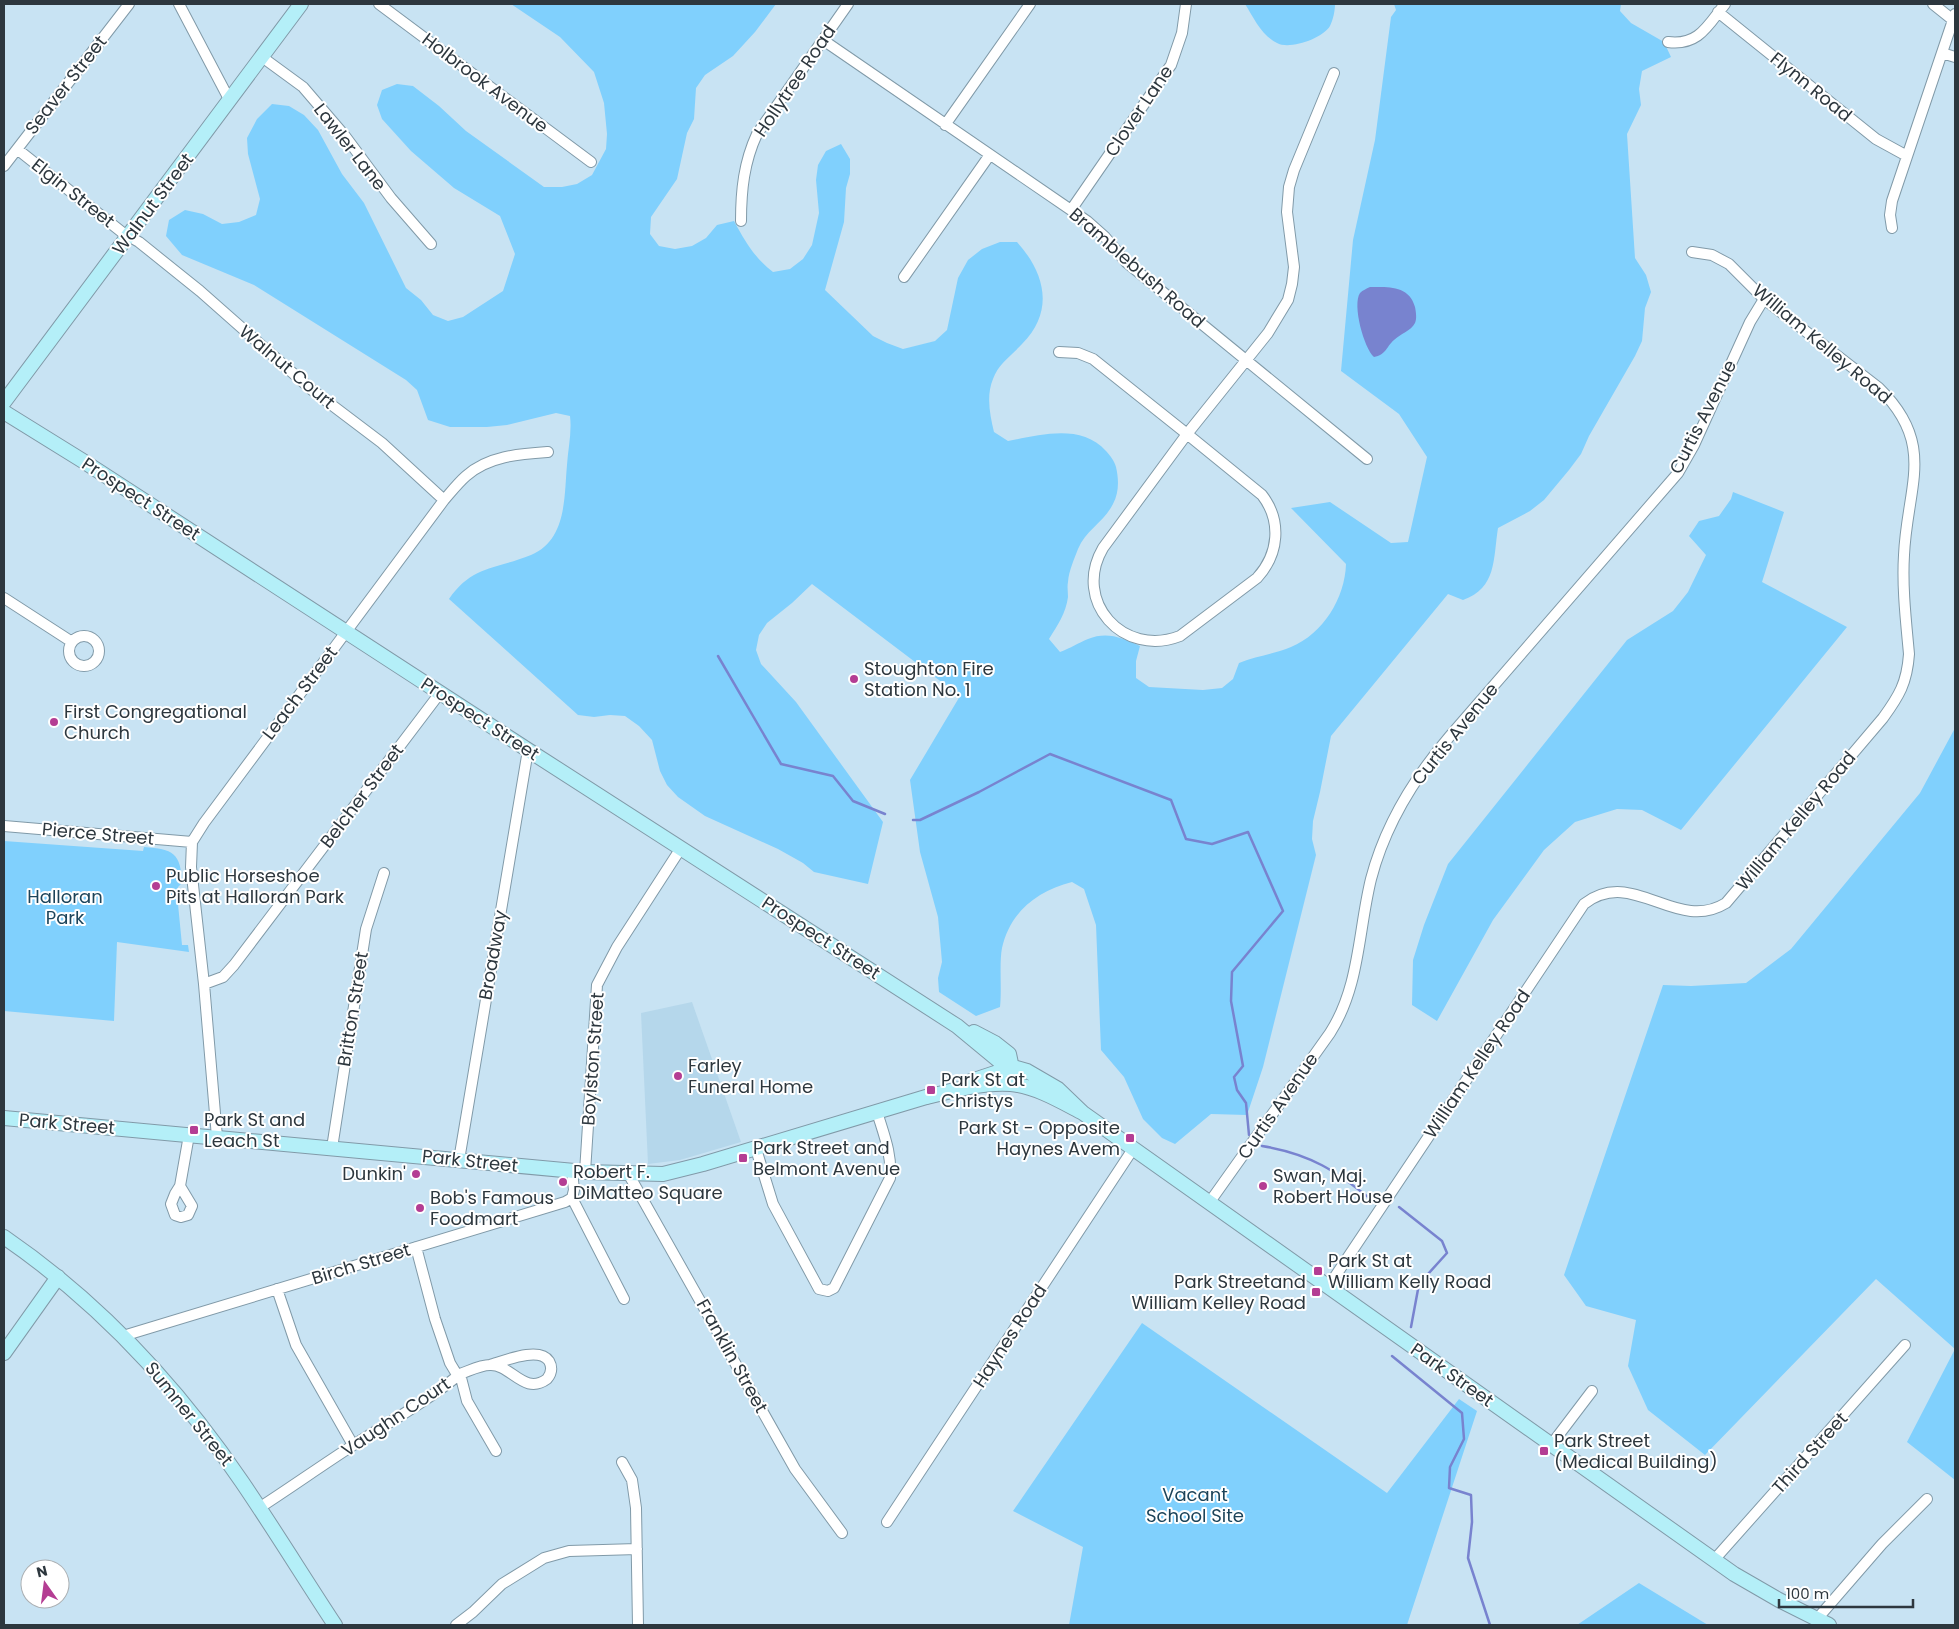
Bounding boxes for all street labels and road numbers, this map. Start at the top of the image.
street label: Hollytree Road [748,20,841,142]
street label: Holbrook Avenue [417,27,554,138]
street label: Seaver Street [19,30,112,139]
street label: Flynn Road [1765,46,1857,127]
street label: Clover Lane [1099,60,1178,161]
street label: Lawler Lane [308,98,392,196]
street label: Walnut Street [106,148,199,260]
street label: Elgin Street [26,152,120,233]
street label: Bramblebush Road [1064,202,1211,334]
street label: William Kelley Road [1747,278,1897,409]
street label: Walnut Court [234,319,341,414]
street label: Curtis Avenue [1663,355,1742,478]
street label: Prospect Street [77,451,205,546]
street label: Leach Street [256,641,343,745]
street label: Prospect Street [416,671,544,766]
street label: Curtis Avenue [1406,677,1504,790]
street label: Belcher Street [314,738,409,853]
street label: William Kelley Road [1730,746,1861,896]
street label: Pierce Street [41,816,155,851]
street label: Prospect Street [757,890,885,985]
street label: Broadway [472,908,513,1002]
street label: Britton Street [331,950,374,1068]
street label: William Kelley Road [1417,984,1536,1143]
street label: Boylston Street [575,991,610,1126]
street label: Curtis Avenue [1232,1047,1324,1164]
street label: Park Street [18,1107,116,1140]
street label: Park Street [421,1143,519,1178]
street label: Birch Street [308,1237,413,1290]
street label: Haynes Road [967,1279,1052,1392]
street label: Franklin Street [691,1294,774,1417]
street label: Park Street [1406,1337,1499,1412]
street label: Sumner Street [140,1356,239,1471]
street label: Vaughn Court [336,1371,455,1462]
street label: Third Street [1766,1406,1853,1499]

